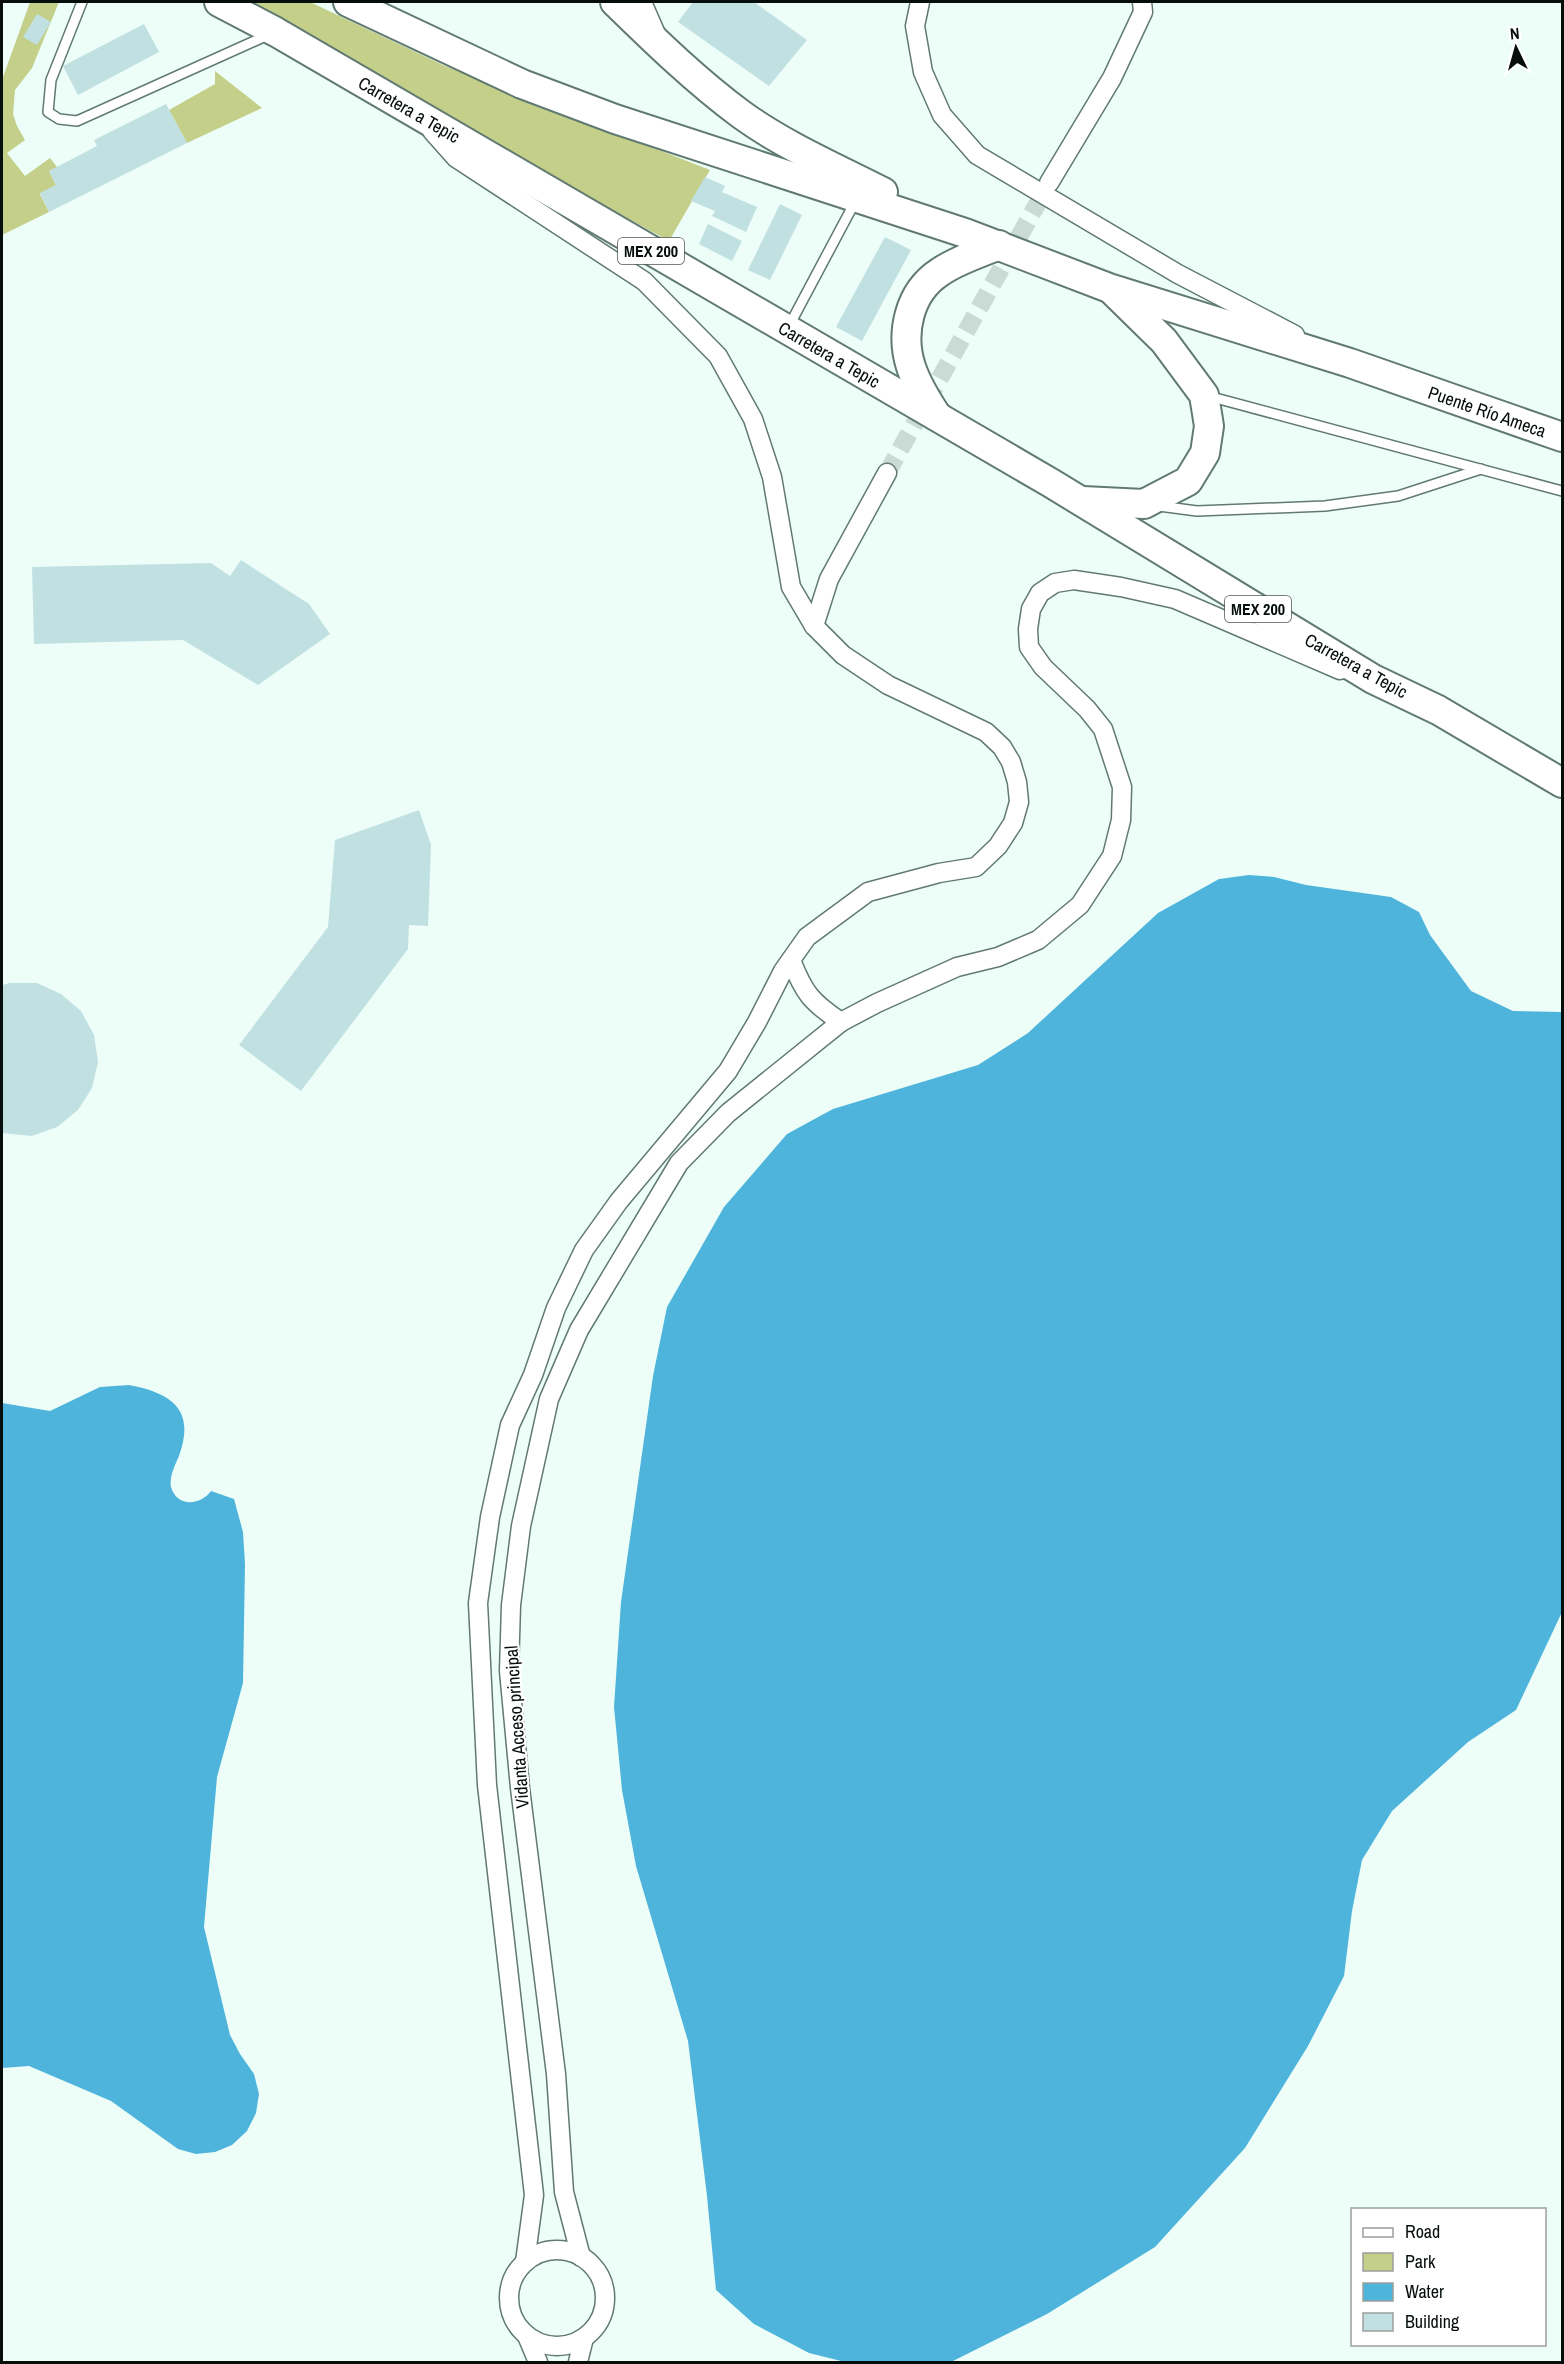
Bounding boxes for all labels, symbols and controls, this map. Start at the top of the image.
north arrow [1486,18,1546,78]
text: N [1509,22,1520,44]
street label: Carretera a Tepic [354,70,465,149]
road number: MEX 200 [618,238,684,264]
street label: Carretera a Tepic [774,315,885,394]
street label: Puente Río Ameca [1425,380,1549,443]
road number: MEX 200 [1225,596,1291,622]
street label: Carretera a Tepic [1300,627,1412,704]
street label: Vidanta Acceso principal [498,1645,535,1809]
legend [1351,2208,1546,2346]
text: Road [1405,2219,1440,2244]
text: Park [1405,2249,1436,2274]
text: Water [1405,2279,1444,2304]
text: Building [1405,2309,1460,2334]

